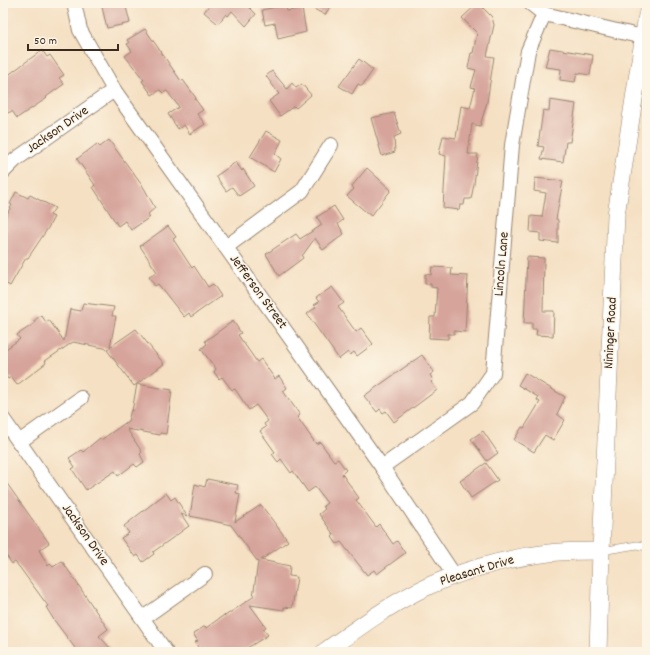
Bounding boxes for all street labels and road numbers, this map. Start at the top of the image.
street label: Jackson Drive [23,101,93,159]
street label: Lincoln Lane [489,231,515,297]
street label: Jefferson Street [224,251,292,333]
street label: Nininger Road [599,297,623,369]
street label: Jackson Drive [56,500,114,570]
street label: Pleasant Drive [437,550,517,592]

